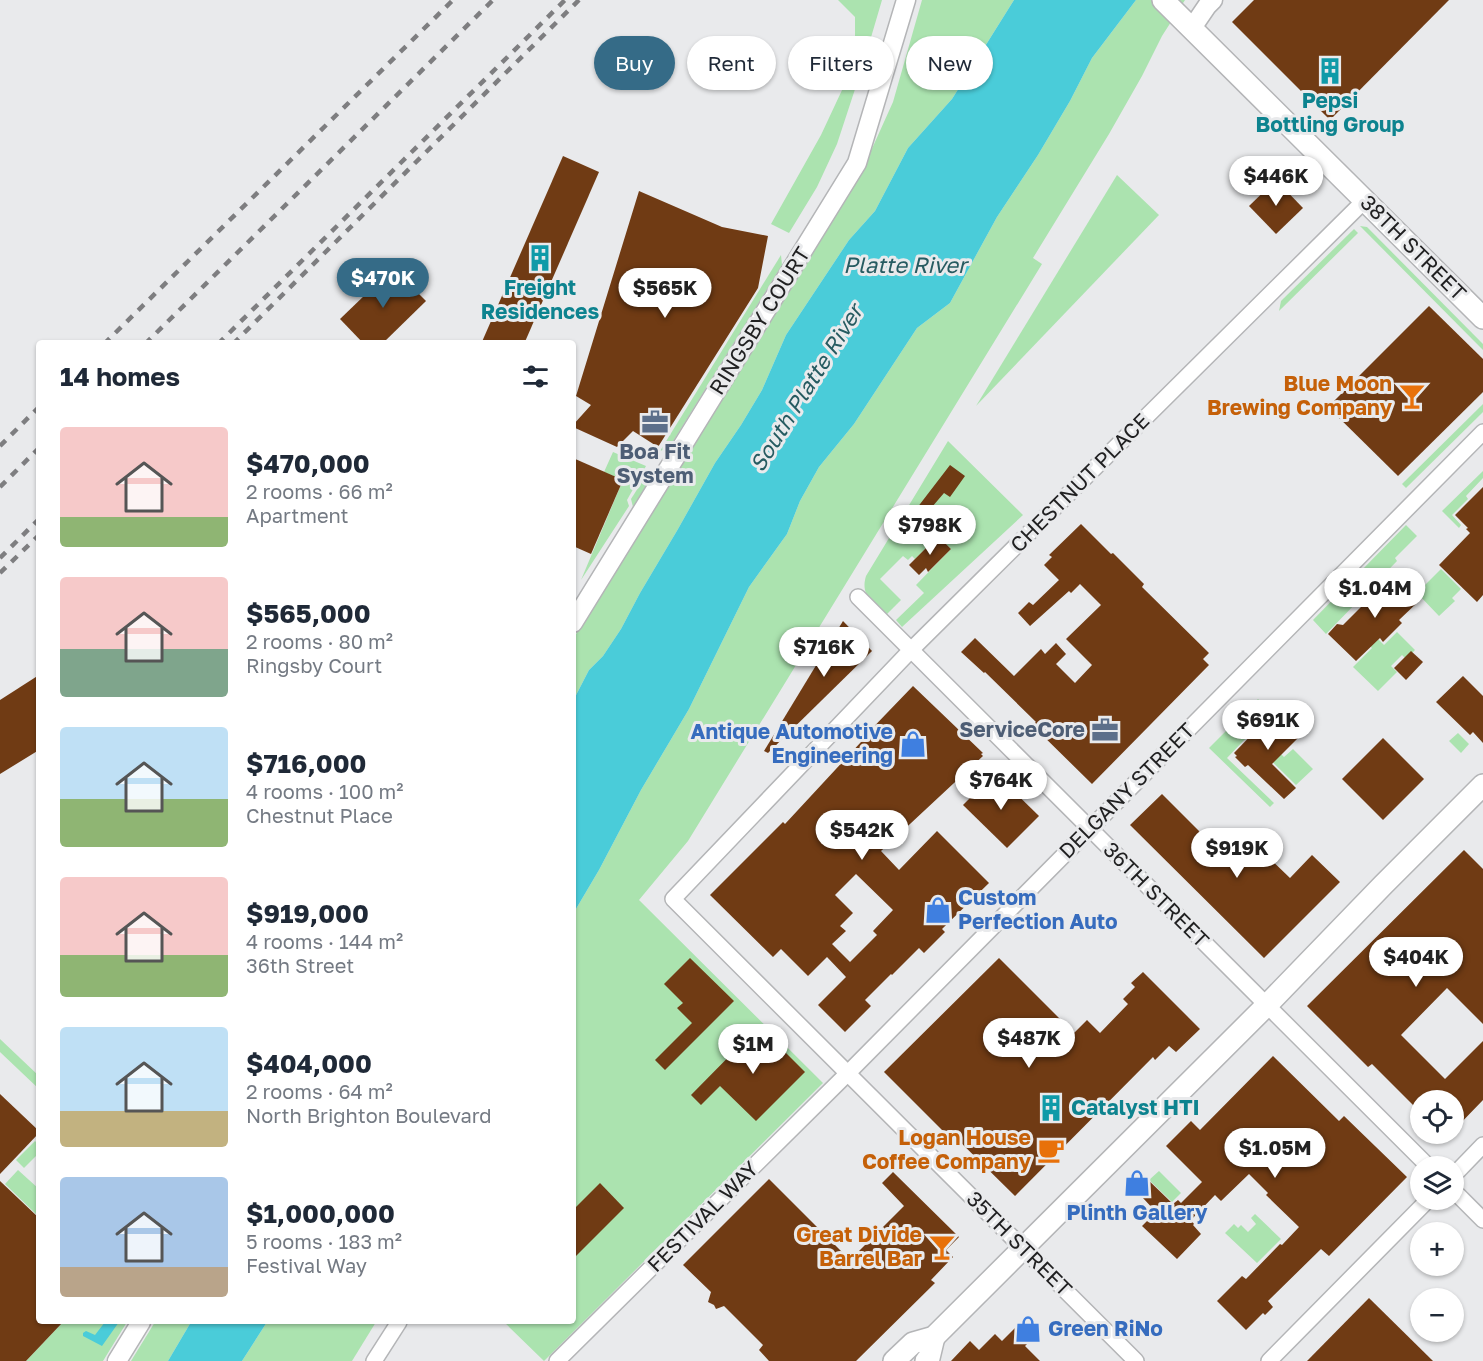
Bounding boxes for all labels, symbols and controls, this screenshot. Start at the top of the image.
chip: Buy [594,36,675,90]
chip: Rent [687,36,776,90]
chip: Filters [788,36,894,90]
chip: New [906,36,993,90]
building icon: Pepsi Bottling Group [1315,56,1345,86]
place label: Pepsi Bottling Group [1256,87,1405,137]
pin: $446K [1234,156,1318,207]
text: $446K [1243,163,1309,187]
street label: 38TH STREET [1355,189,1472,306]
street label: RINGSBY COURT [703,242,815,399]
building icon: Freight Residences [525,243,555,273]
water label: Platte River [843,251,970,278]
pin: $470K [341,258,425,309]
text: $470K [351,265,415,289]
pin: $565K [623,268,707,319]
place label: Freight Residences [481,274,599,324]
text: $565K [633,275,698,299]
water label: South Platte River [743,296,870,476]
icon: filters [519,360,552,393]
text: 14 homes [60,361,180,392]
place label: Blue Moon Brewing Company [1207,370,1392,420]
bar icon: Blue Moon Brewing Company [1397,381,1427,411]
office icon: Boa Fit System [640,407,670,437]
street label: CHESTNUT PLACE [1004,407,1154,557]
place label: Boa Fit System [616,438,694,488]
text: $470,000 [246,448,370,479]
icon: home [108,451,180,523]
text: 2 rooms · 66 m² [246,479,393,503]
text: Apartment [246,503,349,527]
pin: $798K [888,505,972,556]
text: $798K [898,512,962,536]
pin: $1.04M [1326,568,1424,619]
text: $1.04M [1338,575,1412,599]
text: $565,000 [246,598,371,629]
icon: home [108,601,180,673]
pin: $716K [782,627,866,678]
text: 2 rooms · 80 m² [246,629,393,653]
text: $716K [793,634,855,658]
text: Ringsby Court [246,653,382,677]
pin: $691K [1226,700,1310,751]
text: $691K [1236,707,1300,731]
office icon: ServiceCore [1090,715,1120,745]
place label: ServiceCore [959,716,1085,742]
street label: DELGANY STREET [1053,717,1200,864]
place label: Antique Automotive Engineering [690,718,893,768]
shop icon: Antique Automotive Engineering [898,729,928,759]
text: $716,000 [246,748,367,779]
icon: home [108,751,180,823]
pin: $764K [959,760,1043,811]
text: $764K [969,767,1033,791]
text: 4 rooms · 100 m² [246,779,404,803]
text: Chestnut Place [246,803,393,827]
pin: $542K [820,810,904,861]
text: $542K [830,817,894,841]
pin: $919K [1195,828,1279,879]
text: $919K [1205,835,1269,859]
street label: 36TH STREET [1099,836,1215,952]
place label: Custom Perfection Auto [958,884,1118,934]
shop icon: Custom Perfection Auto [923,895,953,925]
text: $919,000 [246,898,369,929]
icon: home [108,901,180,973]
text: 4 rooms · 144 m² [246,929,403,953]
pin: $404K [1374,937,1458,988]
text: $404K [1383,944,1449,968]
text: 36th Street [246,953,354,977]
pin: $487K [987,1018,1071,1069]
pin: $1M [724,1024,782,1075]
text: $487K [997,1025,1061,1049]
text: $1M [732,1031,774,1055]
text: $404,000 [246,1048,372,1079]
icon: home [108,1051,180,1123]
text: 2 rooms · 64 m² [246,1079,393,1103]
map controls [1410,1090,1464,1342]
button: locate [1410,1090,1464,1144]
building icon: Catalyst HTI [1036,1093,1066,1123]
place label: Catalyst HTI [1071,1094,1200,1120]
text: North Brighton Boulevard [246,1103,492,1127]
place label: Logan House Coffee Company [862,1124,1031,1174]
pin: $1.05M [1226,1128,1324,1179]
cafe icon: Logan House Coffee Company [1036,1135,1066,1165]
text: $1.05M [1238,1135,1312,1159]
street label: FESTIVAL WAY [642,1155,763,1277]
button: layers [1410,1156,1464,1210]
shop icon: Plinth Gallery [1122,1168,1152,1198]
street label: 35TH STREET [962,1185,1078,1301]
text: $1,000,000 [246,1198,395,1229]
place label: Plinth Gallery [1066,1199,1208,1225]
icon: home [108,1201,180,1273]
place label: Great Divide Barrel Bar [796,1221,922,1271]
button: + [1410,1222,1464,1276]
text: 5 rooms · 183 m² [246,1229,402,1253]
bar icon: Great Divide Barrel Bar [927,1232,957,1262]
text: Festival Way [246,1253,367,1277]
button: − [1410,1288,1464,1342]
shop icon: Green RiNo [1013,1314,1043,1344]
place label: Green RiNo [1048,1315,1163,1341]

